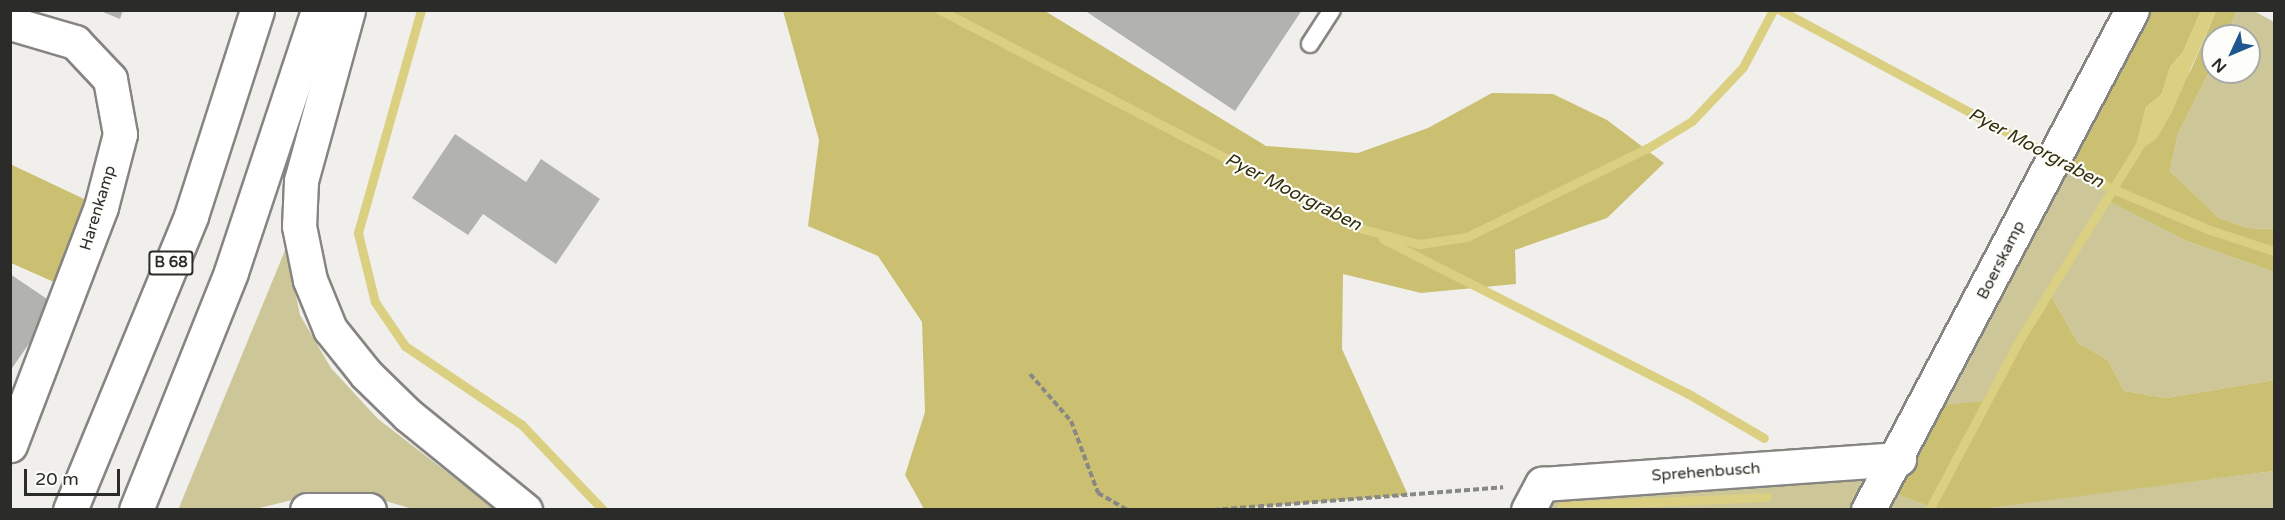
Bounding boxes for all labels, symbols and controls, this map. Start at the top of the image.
north arrow [2201,24,2261,84]
text: N [2208,54,2231,77]
water label: Pyer Moorgraben [1965,103,2107,193]
water label: Pyer Moorgraben [1221,148,1365,236]
street label: Harenkamp [76,163,120,253]
street label: Boerskamp [1973,217,2029,303]
road number: B 68 [147,251,195,275]
scale bar [27,457,123,495]
street label: Sprehenbusch [1651,459,1761,485]
text: 20 m [35,468,79,490]

